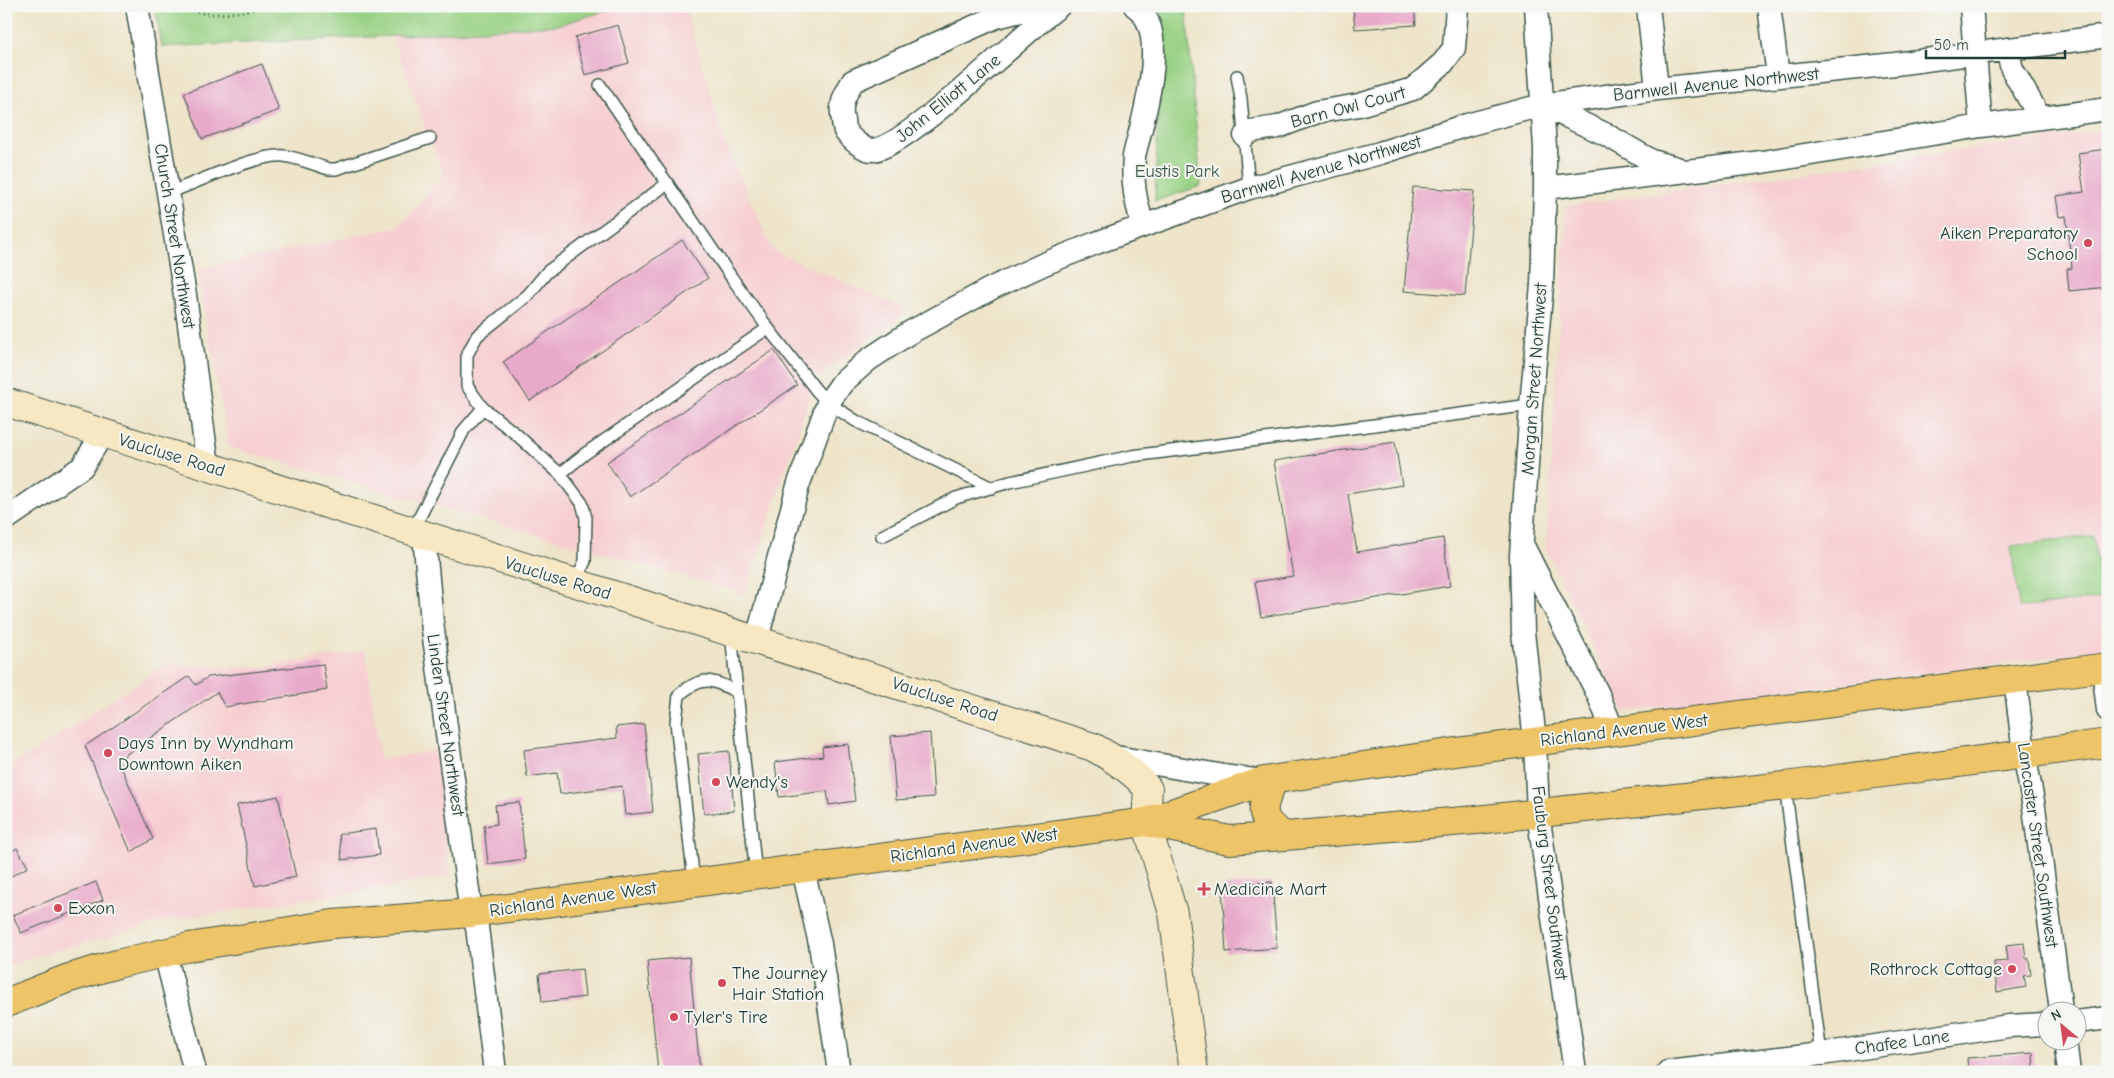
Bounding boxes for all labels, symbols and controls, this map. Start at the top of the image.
scale bar [1926,28,2065,60]
text: 50 m [1934,36,1969,54]
street label: John Elliott Lane [892,50,1005,147]
street label: Barnwell Avenue Northwest [1612,63,1821,106]
street label: Barn Owl Court [1288,82,1409,133]
street label: Barnwell Avenue Northwest [1219,131,1424,208]
street label: Church Street Northwest [149,142,200,331]
park label: Eustis Park [1135,161,1220,182]
place label: Aiken Preparatory School [1940,223,2079,265]
marker: Aiken Preparatory School [2082,237,2094,249]
street label: Morgan Street Northwest [1517,281,1552,476]
street label: Vaucluse Road [116,429,228,482]
street label: Vaucluse Road [502,552,614,605]
street label: Linden Street Northwest [422,632,469,818]
street label: Vaucluse Road [889,672,1001,726]
street label: Richland Avenue West [1539,710,1710,751]
place label: Days Inn by Wyndham Downtown Aiken [118,733,294,775]
street label: Lancaster Street Southwest [2013,741,2062,950]
marker: Days Inn by Wyndham Downtown Aiken [102,747,114,759]
place label: Wendy's [726,772,788,793]
marker: Wendy's [710,776,722,788]
street label: Fauburg Street Southwest [1527,785,1572,982]
street label: Richland Avenue West [889,823,1060,868]
street label: Richland Avenue West [488,877,659,922]
place label: Medicine Mart [1214,879,1327,900]
marker: Medicine Mart [1198,883,1210,895]
place label: Exxon [68,898,115,919]
marker: Exxon [52,902,64,914]
place label: Rothrock Cottage [1870,959,2002,980]
place label: The Journey Hair Station [732,963,828,1005]
marker: Rothrock Cottage [2006,963,2018,975]
marker: The Journey Hair Station [716,977,728,989]
north arrow [2036,1000,2086,1050]
text: N [2048,1005,2064,1025]
place label: Tyler's Tire [684,1007,768,1028]
marker: Tyler's Tire [668,1011,680,1023]
street label: Chafee Lane [1853,1025,1951,1060]

